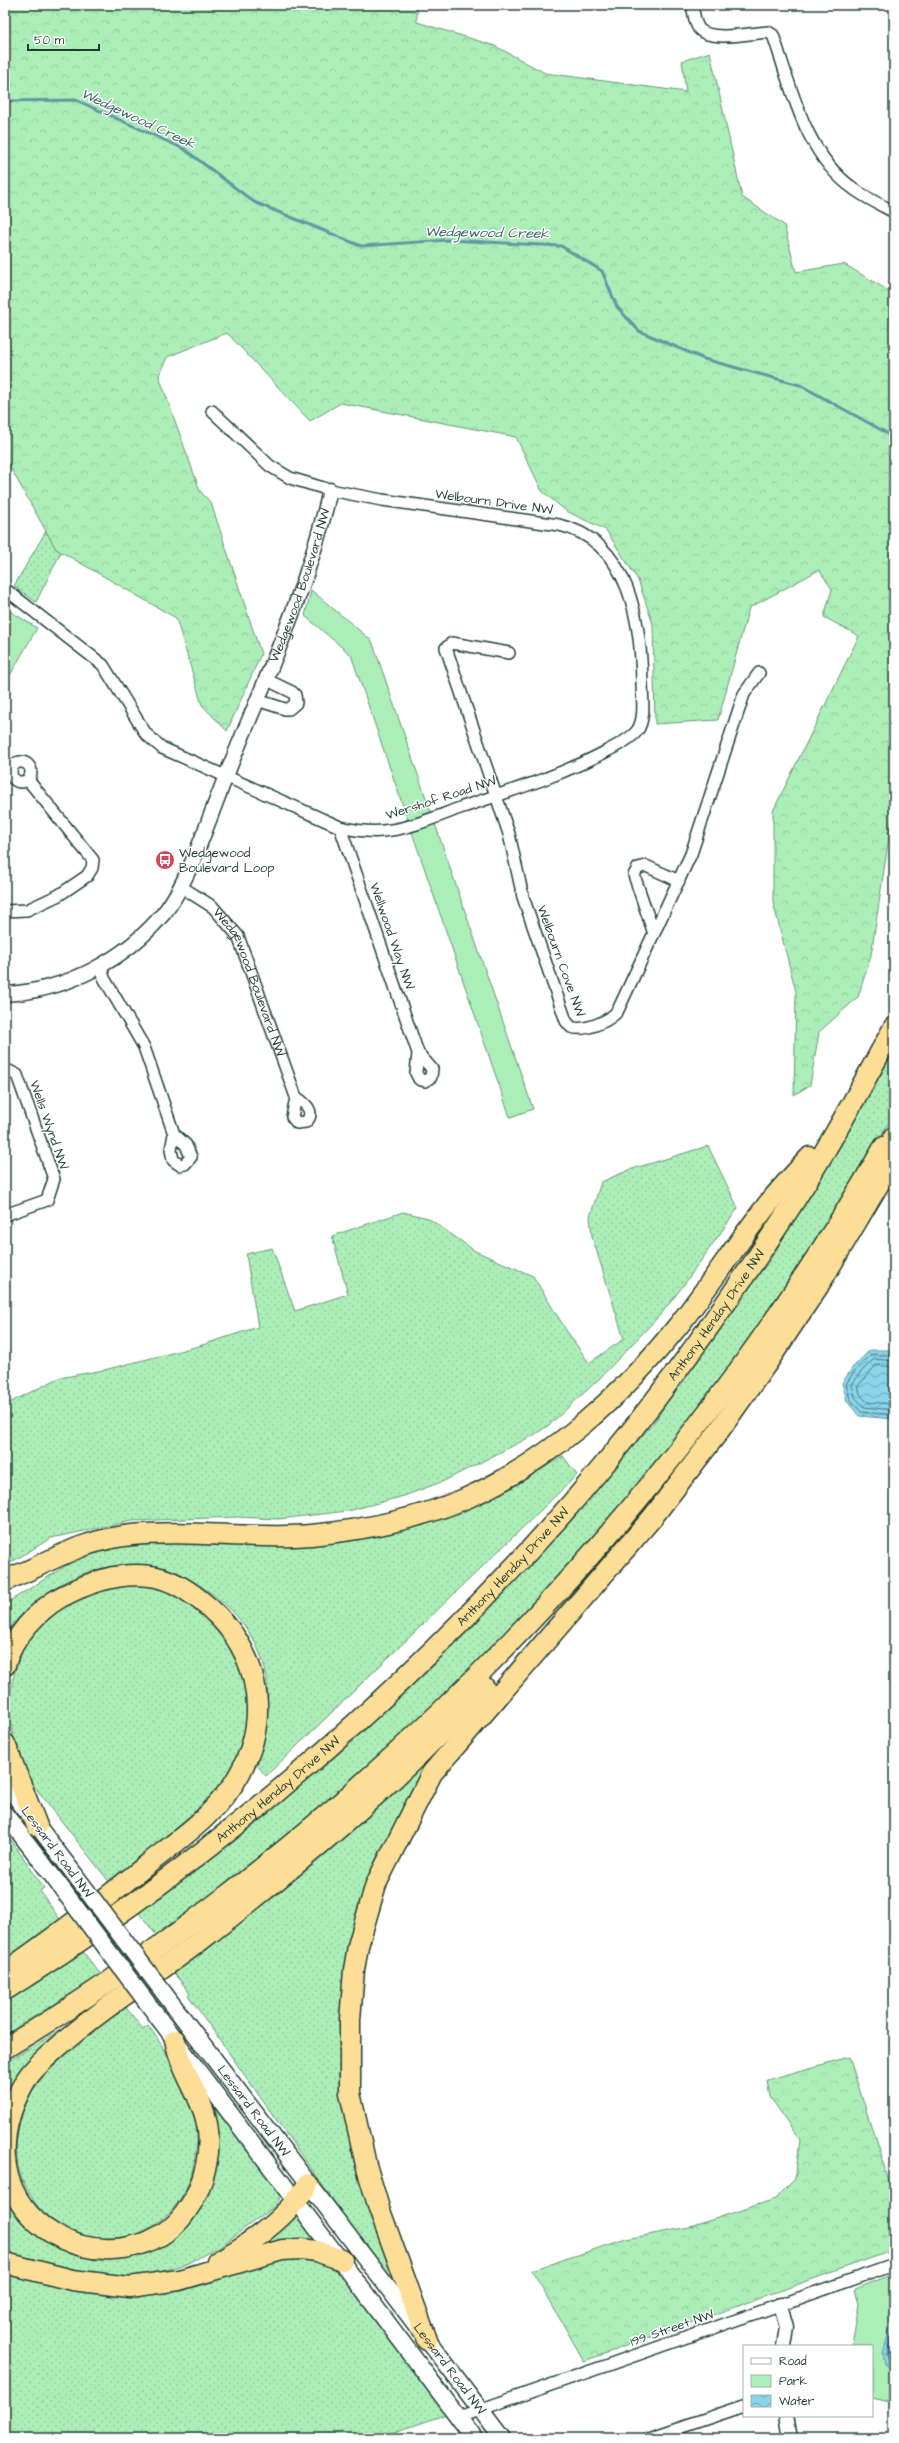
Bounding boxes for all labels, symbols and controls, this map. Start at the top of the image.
scale bar [28,26,99,52]
text: 50 m [34,32,65,49]
water label: Wedgewood Creek [78,84,199,154]
water label: Wedgewood Creek [425,222,550,244]
street label: Welbourn Drive NW [434,485,555,519]
street label: Wedgewood Boulevard NW [265,506,335,665]
street label: Wershof Road NW [383,771,499,824]
place label: Wedgewood Boulevard Loop [179,844,275,877]
bus stop icon: Wedgewood Boulevard Loop [154,849,176,871]
street label: Wellwood Way NW [364,880,419,993]
street label: Welbourn Cove NW [532,903,590,1020]
street label: Wedgewood Boulevard NW [209,904,290,1060]
street label: Wells Wynd NW [24,1078,73,1173]
street label: Anthony Henday Drive NW [664,1245,769,1385]
street label: Anthony Henday Drive NW [453,1503,574,1630]
street label: Anthony Henday Drive NW [212,1732,344,1847]
street label: Lessard Road NW [17,1803,98,1902]
street label: Lessard Road NW [213,2062,294,2161]
street label: 199 Street NW [628,2305,717,2351]
street label: Lessard Road NW [409,2320,490,2419]
legend [743,2345,873,2417]
text: Road [779,2353,807,2370]
text: Park [779,2373,807,2390]
text: Water [779,2393,815,2410]

